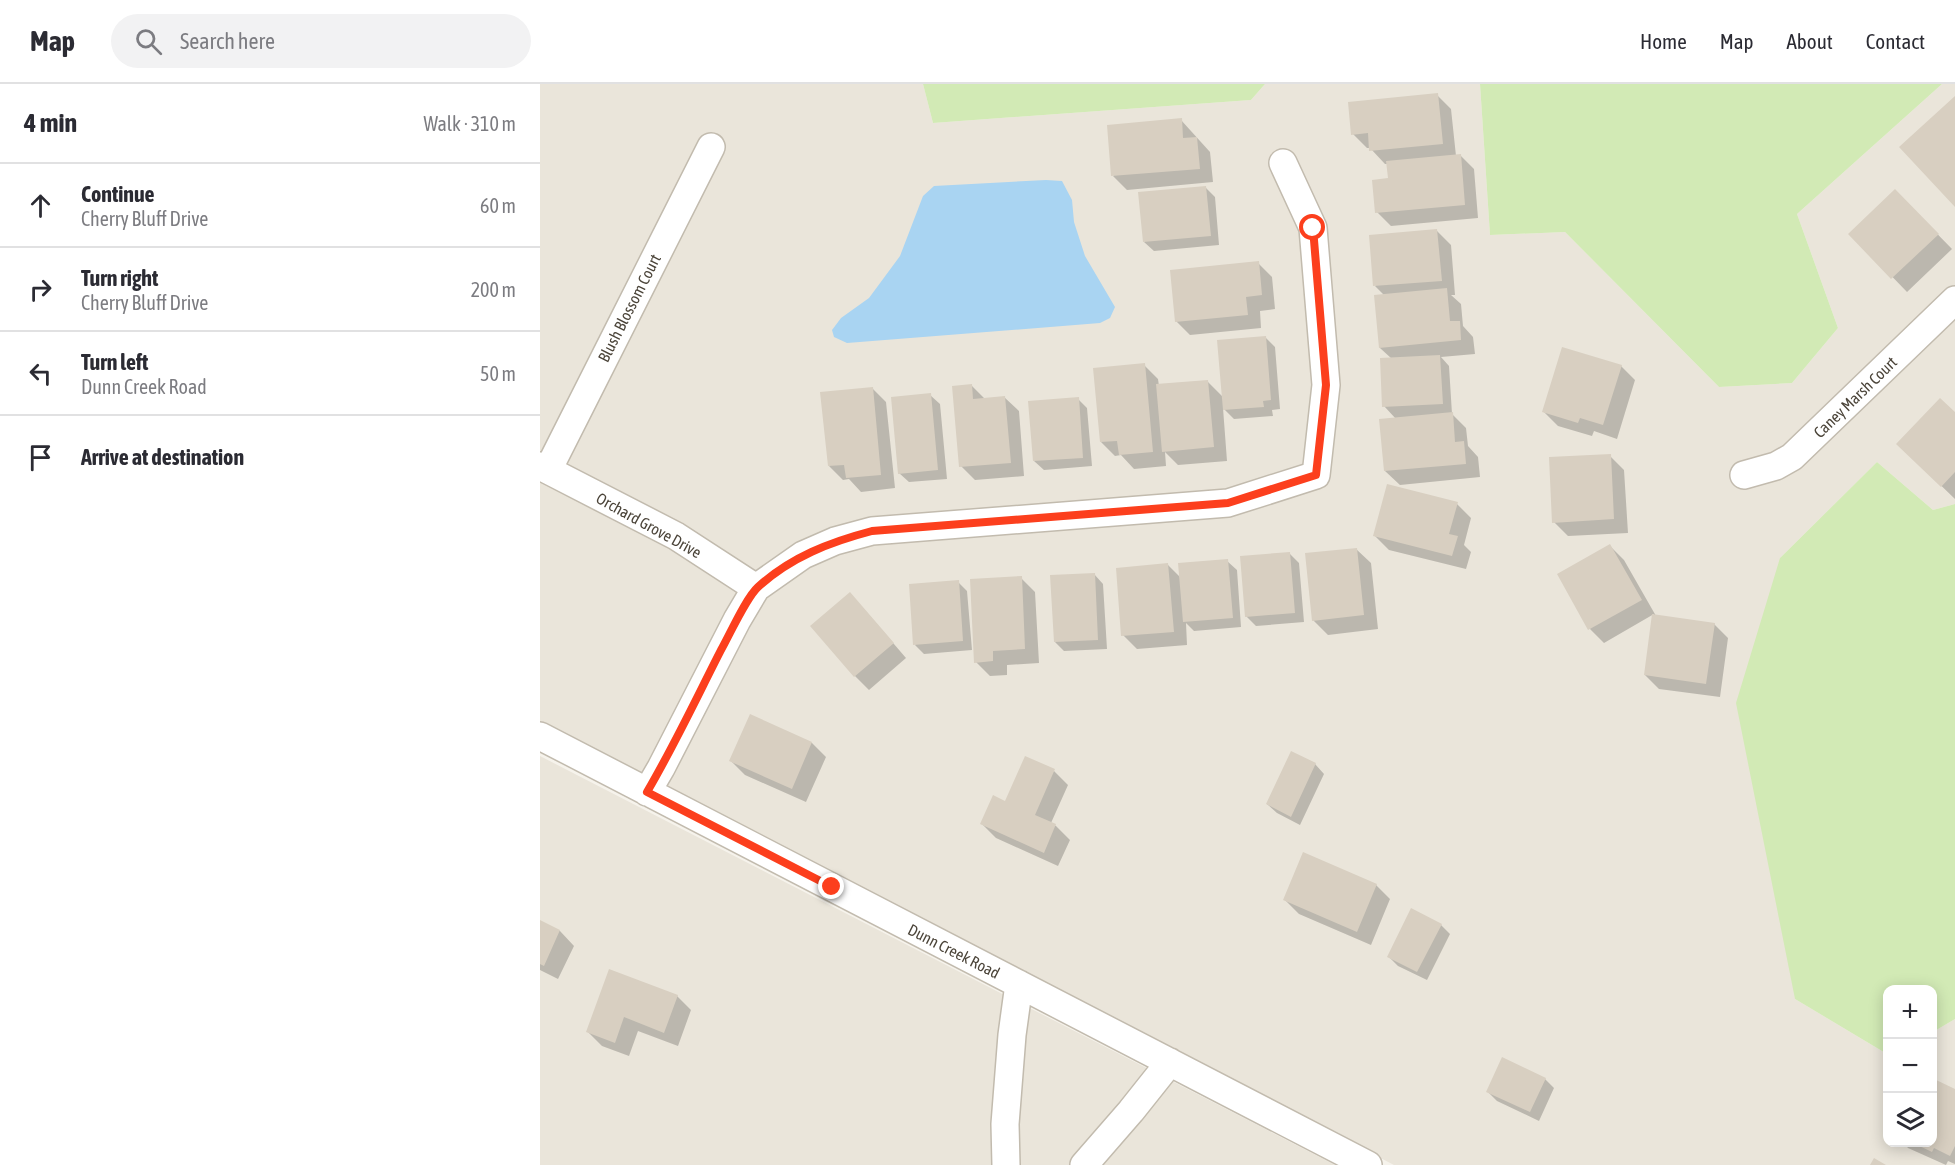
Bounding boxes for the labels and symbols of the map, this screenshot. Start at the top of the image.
route start [1299,214,1325,240]
street label: Blush Blossom Court [594,251,664,365]
street label: Caney Marsh Court [1810,353,1901,442]
street label: Orchard Grove Drive [593,489,705,561]
route end [818,873,844,899]
street label: Dunn Creek Road [905,920,1003,982]

